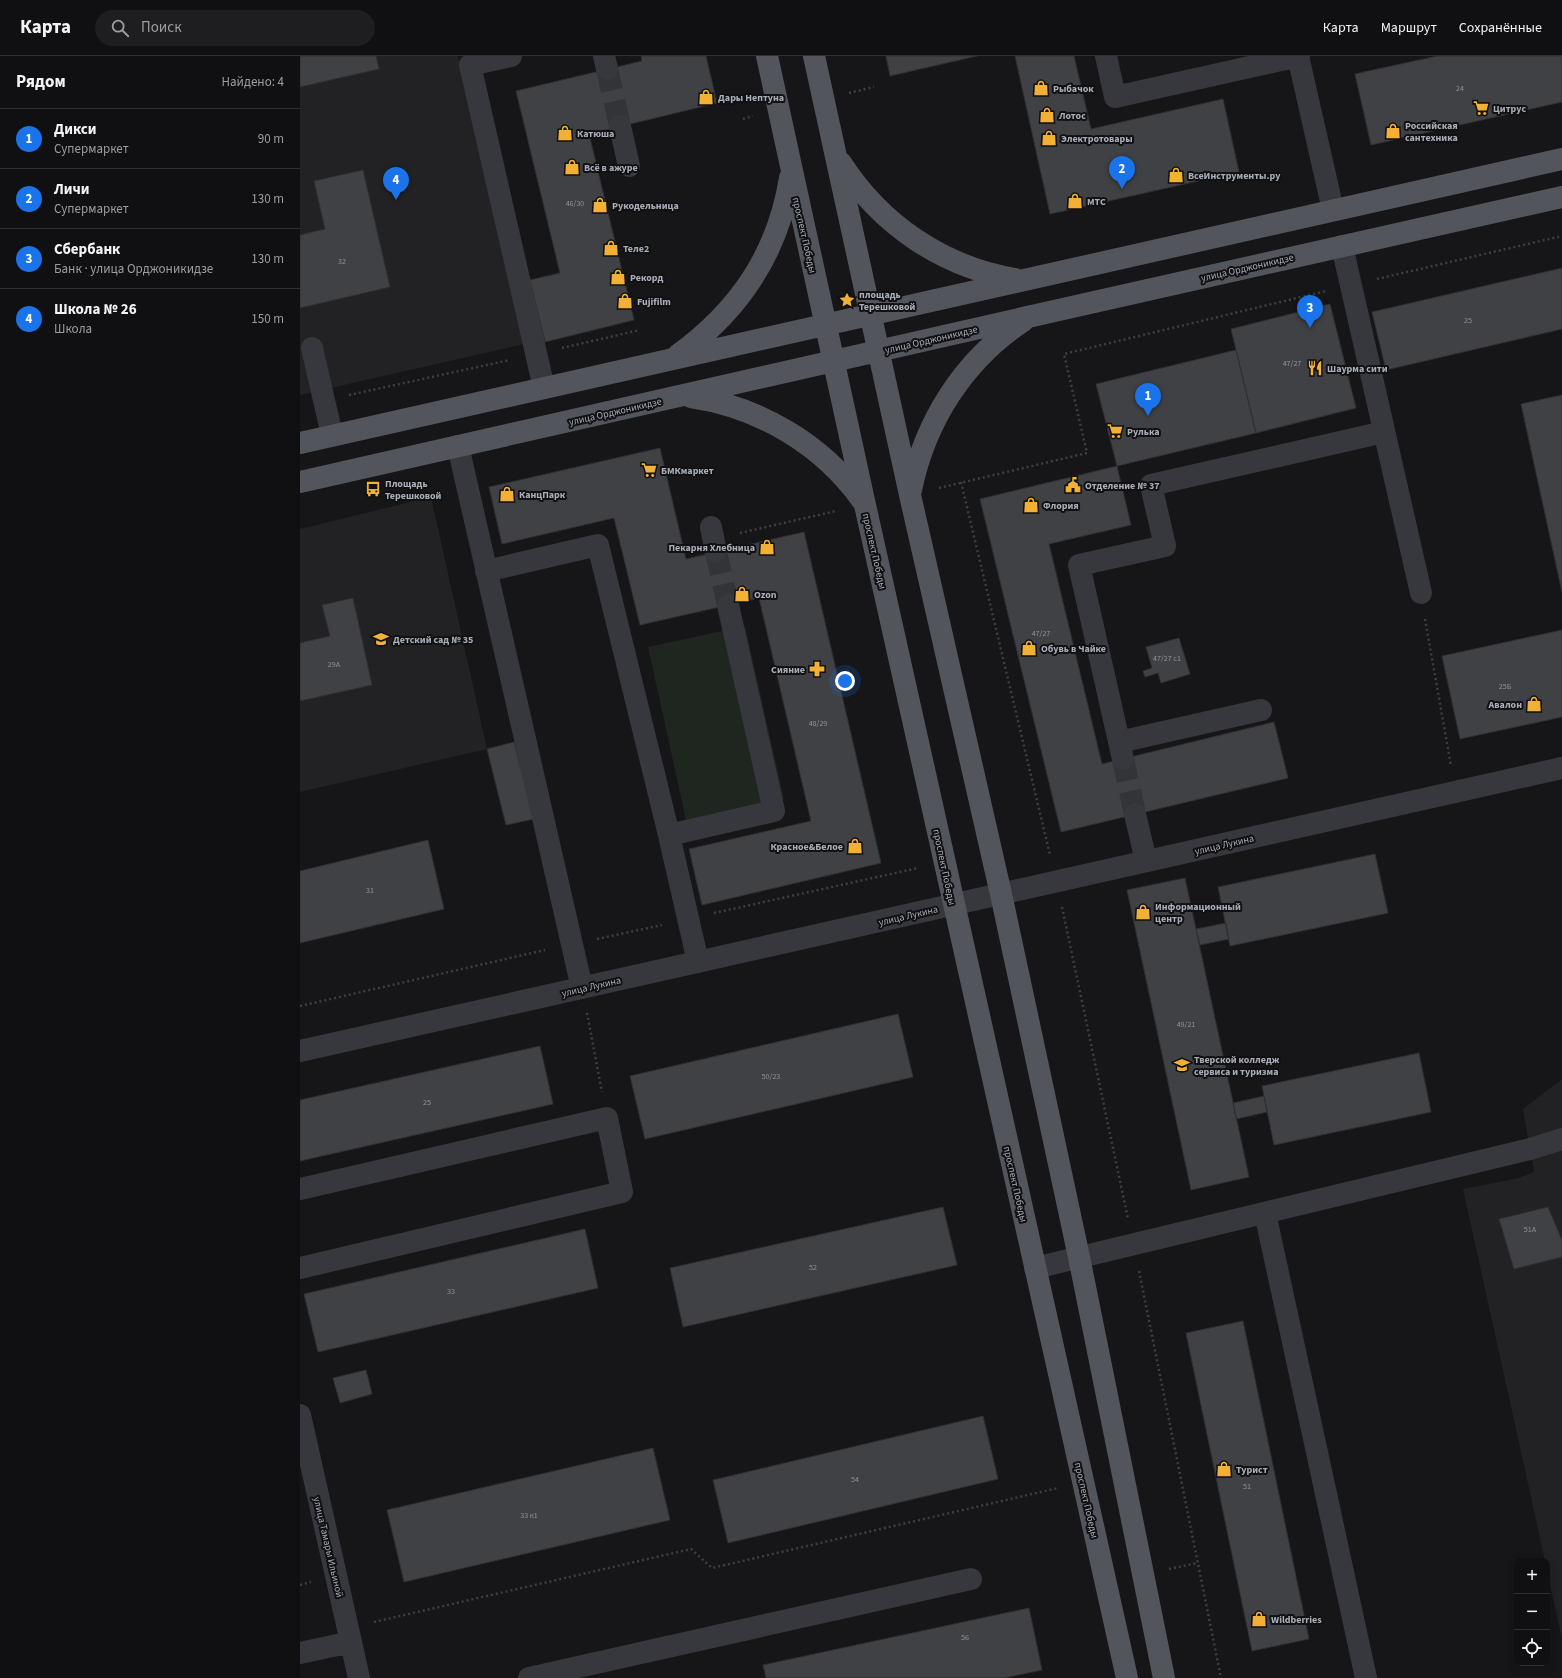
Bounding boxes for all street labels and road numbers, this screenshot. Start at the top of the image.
street label: проспект Победы [789,196,820,274]
street label: улица Орджоникидзе [1200,251,1295,285]
street label: улица Орджоникидзе [884,323,979,357]
street label: улица Орджоникидзе [568,395,663,429]
street label: проспект Победы [859,512,890,590]
street label: проспект Победы [929,828,959,906]
street label: улица Лукина [1193,831,1255,859]
street label: улица Лукина [877,902,939,930]
street label: улица Лукина [560,973,622,1001]
street label: проспект Победы [1000,1145,1031,1223]
street label: проспект Победы [1071,1461,1102,1539]
street label: улица Тамары Ильиной [310,1496,346,1599]

